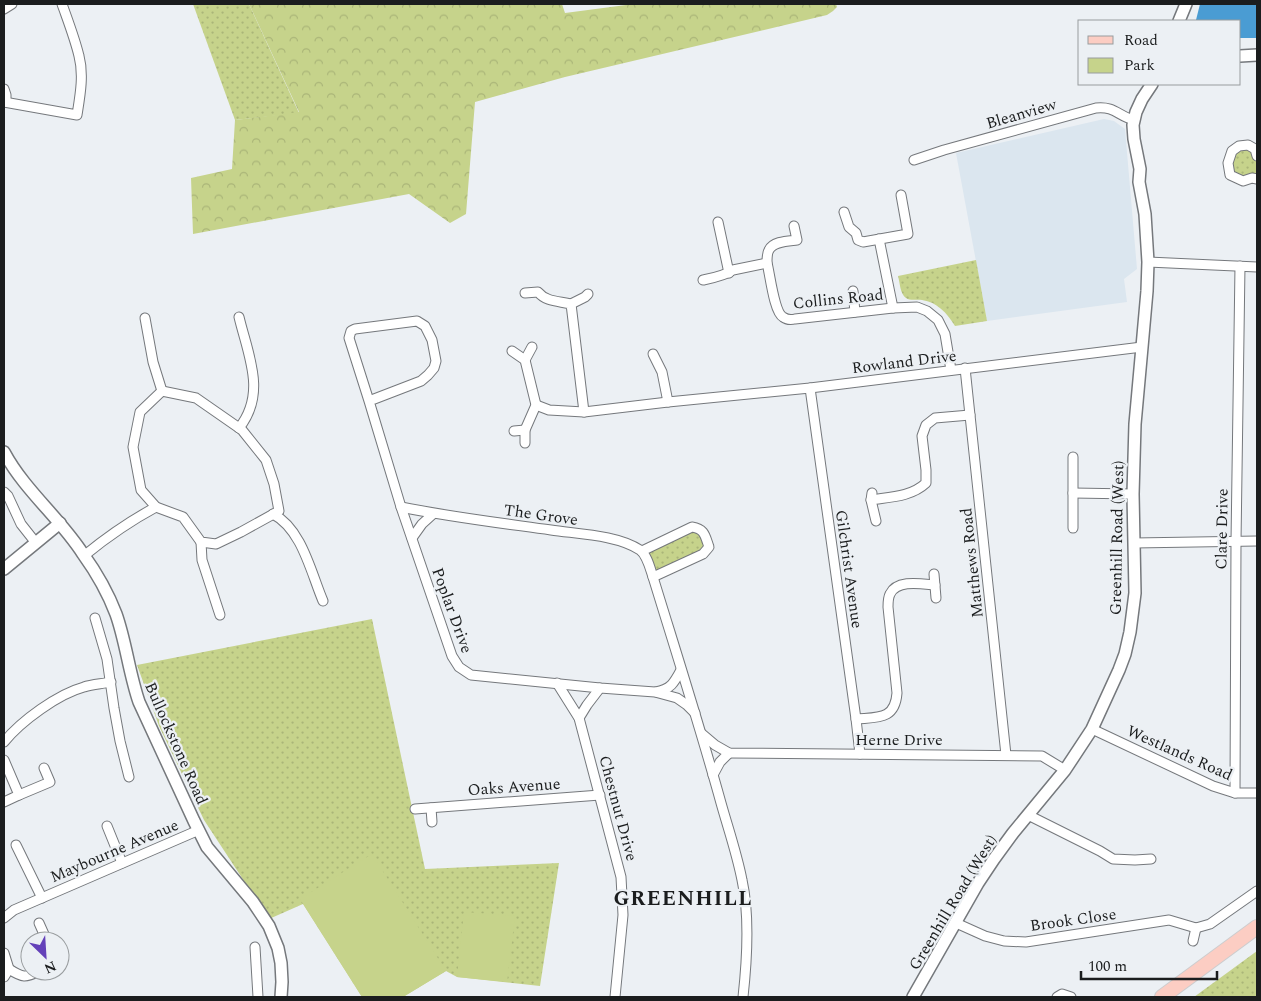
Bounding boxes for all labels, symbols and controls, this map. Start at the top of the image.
legend [1078,20,1241,85]
text: Road [1124,29,1158,52]
text: Park [1124,54,1155,77]
street label: Bleanview [983,92,1060,135]
street label: Collins Road [792,282,885,316]
street label: Rowland Drive [850,344,958,380]
street label: Greenhill Road (West) [1104,461,1130,615]
street label: Clare Drive [1209,488,1235,570]
street label: The Grove [502,498,579,532]
street label: Matthews Road [954,507,990,619]
street label: Gilchrist Avenue [829,508,869,630]
street label: Poplar Drive [425,564,479,657]
street label: Bullockstone Road [138,678,214,809]
street label: Westlands Road [1123,719,1236,787]
street label: Herne Drive [855,728,943,752]
street label: Chestnut Drive [592,753,644,864]
street label: Oaks Avenue [467,772,561,802]
street label: Maybourne Avenue [46,813,182,889]
street label: Greenhill Road (West) [903,830,1003,975]
district label: GREENHILL [613,883,753,915]
street label: Brook Close [1028,902,1118,938]
north arrow [20,931,70,981]
scale bar [1081,948,1217,980]
text: N [41,955,60,979]
text: 100 m [1088,955,1127,978]

